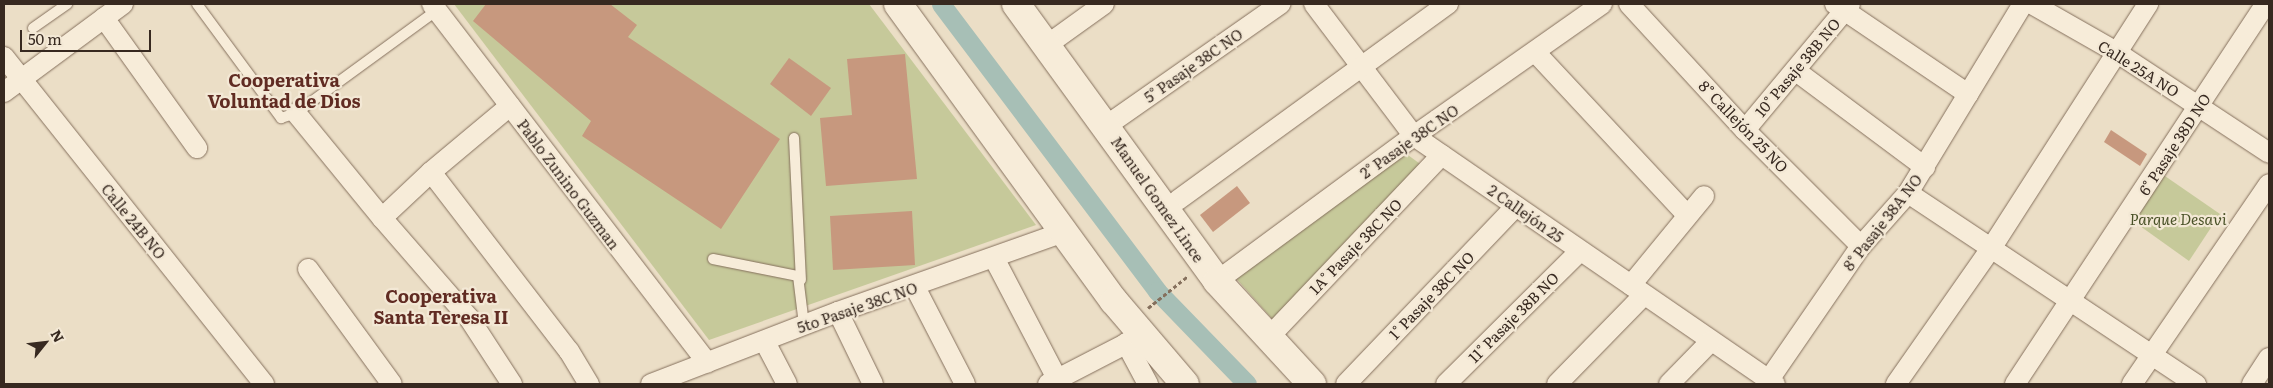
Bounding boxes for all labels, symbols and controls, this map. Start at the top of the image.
street label: 10° Pasaje 38B NO [1751,14,1843,120]
scale bar [22,20,154,52]
street label: 5° Pasaje 38C NO [1140,24,1246,106]
text: 50 m [28,27,62,50]
street label: Calle 25A NO [2095,36,2183,100]
district label: Cooperativa Voluntad de Dios [207,70,361,112]
street label: 8° Callejón 25 NO [1696,76,1792,176]
street label: 6° Pasaje 38D NO [2134,90,2214,198]
street label: 2° Pasaje 38C NO [1356,100,1462,182]
street label: Pablo Zunino Guzman [514,115,624,253]
street label: Manuel Gomez Lince [1108,133,1208,265]
street label: 8° Pasaje 38A NO [1839,170,1925,274]
street label: Calle 24B NO [98,180,170,262]
street label: 2 Callejón 25 [1485,180,1567,246]
street label: 1A° Pasaje 38C NO [1305,195,1405,297]
park label: Parque Desavi [2130,210,2226,228]
street label: 1° Pasaje 38C NO [1385,247,1477,343]
street label: 11° Pasaje 38B NO [1464,268,1562,366]
street label: 5to Pasaje 38C NO [794,278,920,336]
district label: Cooperativa Santa Teresa II [374,286,508,328]
north arrow [20,318,70,368]
text: N [47,326,70,346]

